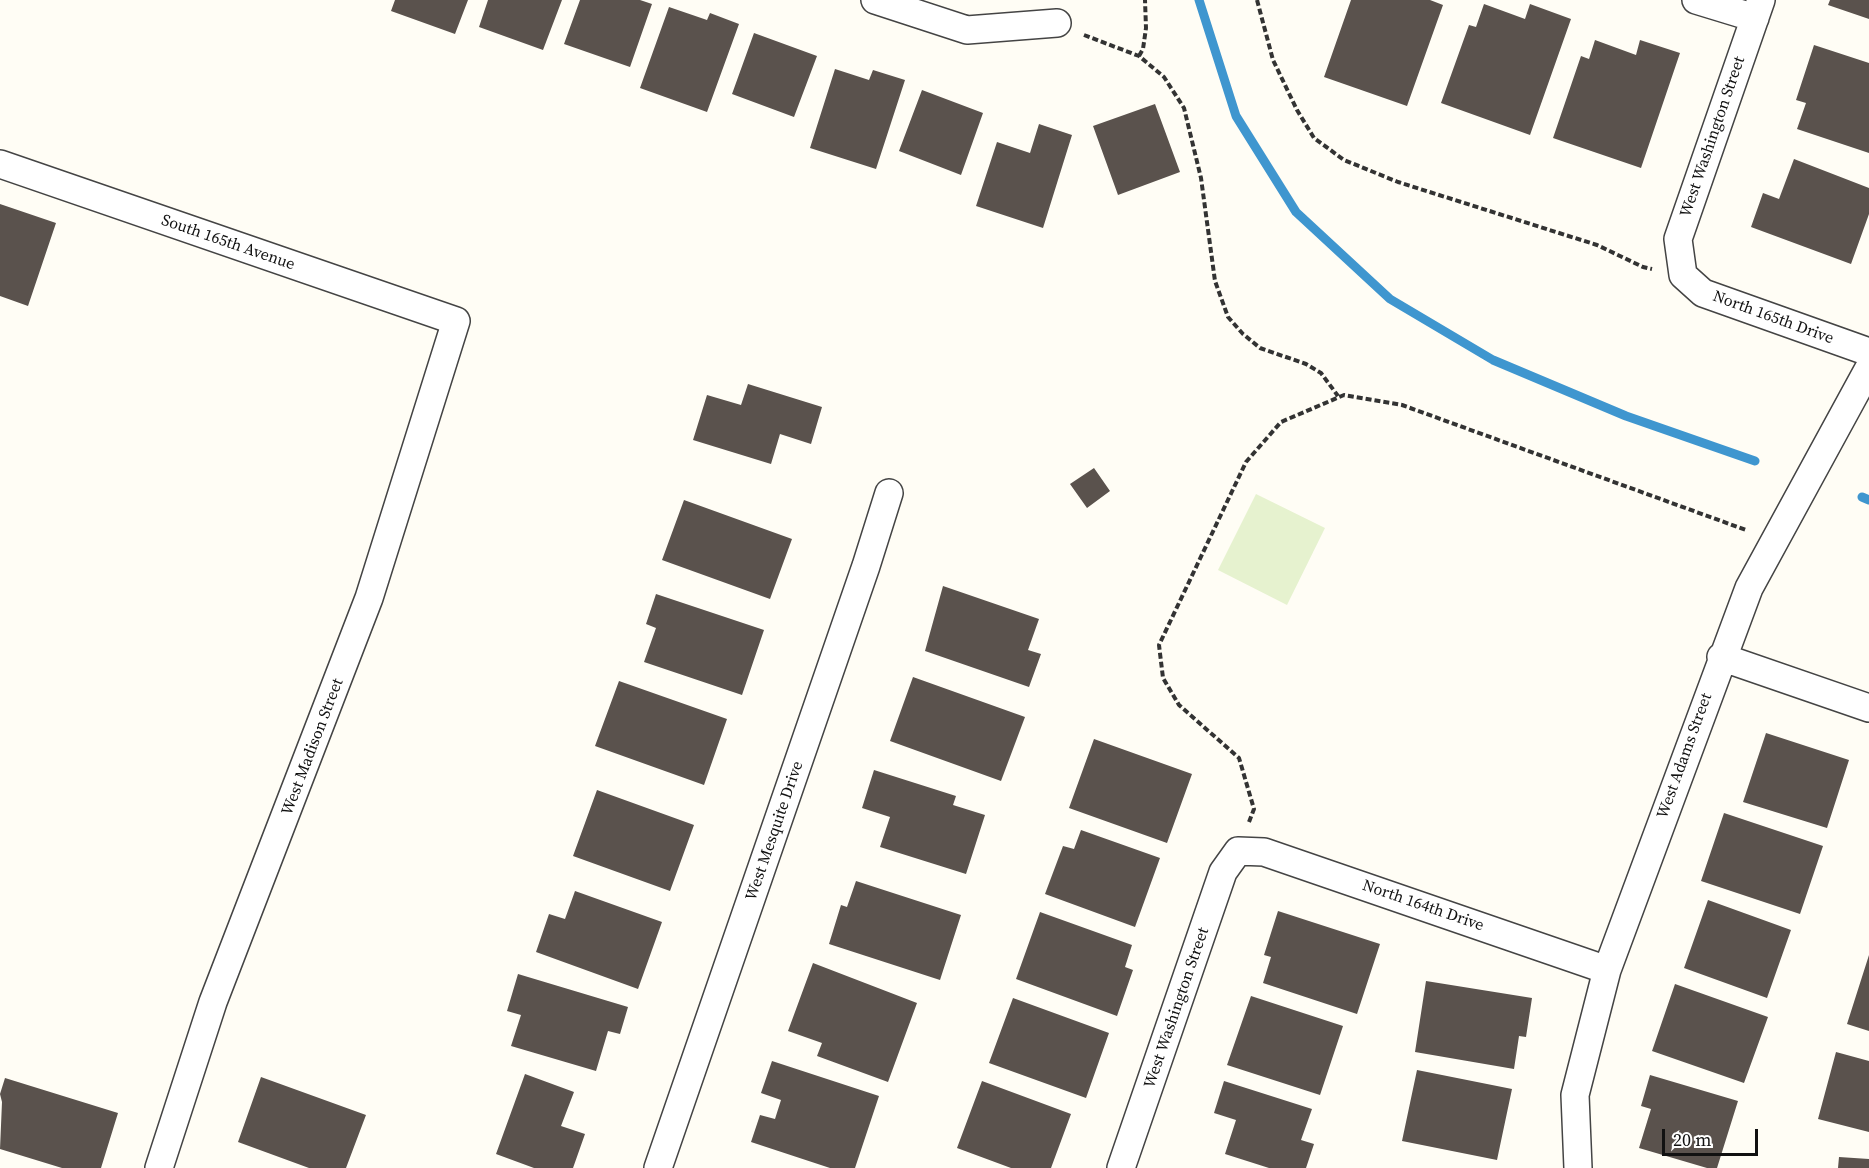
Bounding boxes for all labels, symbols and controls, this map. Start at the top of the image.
street label: West Washington Street [1676,54,1750,220]
street label: South 165th Avenue [159,211,297,275]
street label: North 165th Drive [1710,287,1836,349]
street label: West Madison Street [278,676,348,818]
street label: West Adams Street [1653,691,1717,821]
street label: West Mesquite Drive [742,759,808,903]
street label: North 164th Drive [1360,876,1486,936]
street label: West Washington Street [1140,925,1214,1091]
scale bar [1665,1117,1761,1155]
text: 20 m [1673,1127,1711,1152]

